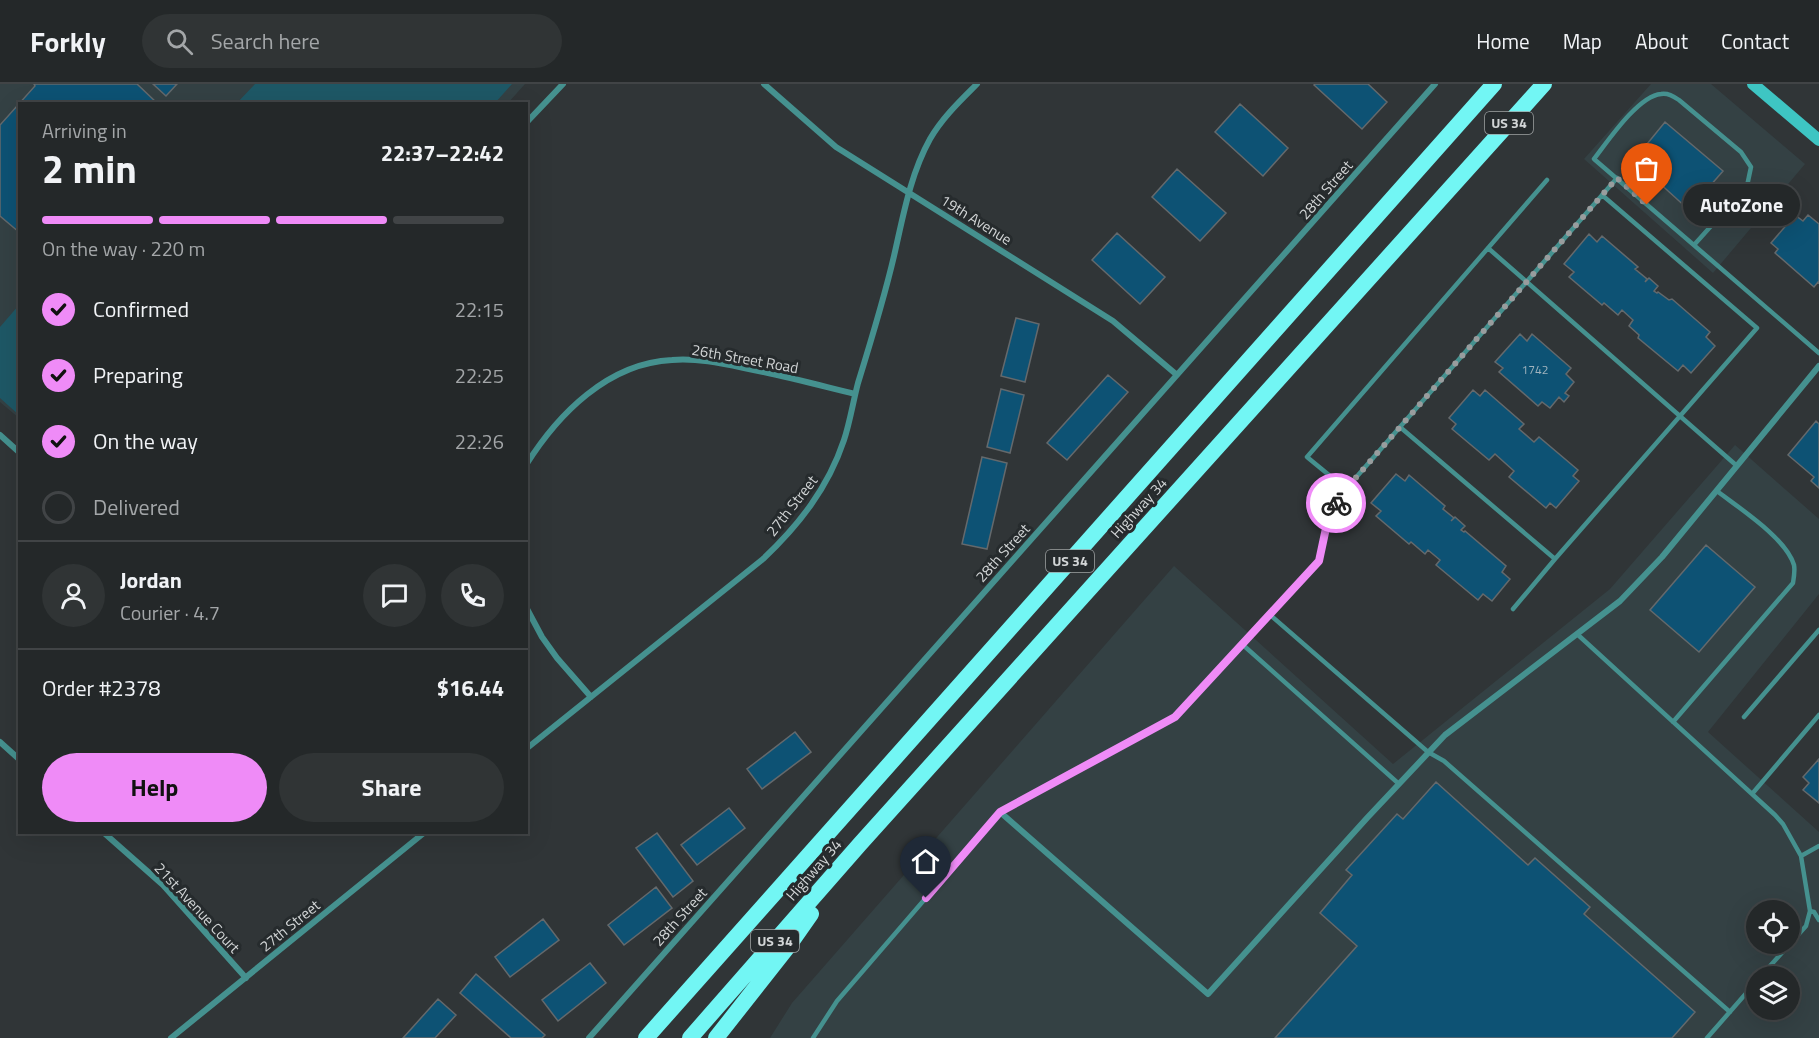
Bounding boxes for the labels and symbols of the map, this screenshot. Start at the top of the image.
road number: US 34 [1485,112,1533,134]
pin [1621,143,1672,205]
street label: 28th Street [1293,154,1358,224]
callout: AutoZone [1683,184,1800,226]
street label: 19th Avenue [936,189,1016,251]
street label: 26th Street Road [690,338,800,379]
house number: 1742 [1522,360,1548,379]
street label: 27th Street [760,470,823,541]
street label: Highway 34 [1105,472,1172,543]
courier [1306,473,1366,533]
street label: 28th Street [970,518,1036,587]
road number: US 34 [1046,550,1094,572]
street label: Highway 34 [780,834,847,906]
pin [900,836,951,898]
street label: 21st Avenue Court [149,857,246,959]
street label: 28th Street [647,882,713,951]
street label: 27th Street [254,894,326,957]
road number: US 34 [751,930,799,952]

